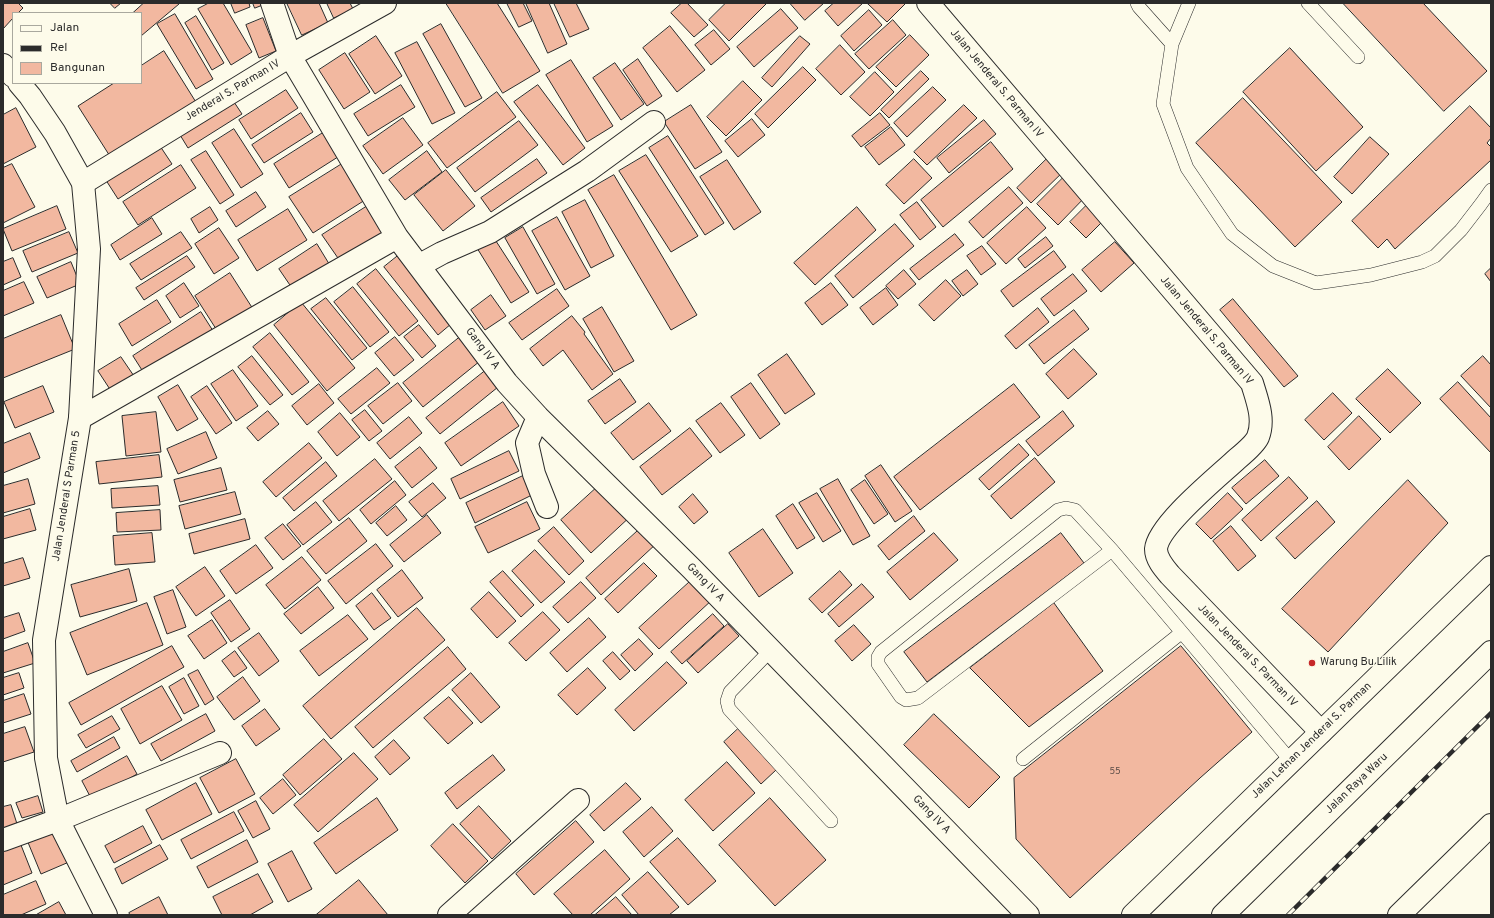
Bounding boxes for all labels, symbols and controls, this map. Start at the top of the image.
legend [12,12,142,84]
text: Jalan [50,20,79,36]
street label: Jalan Jenderal S. Parman IV [947,27,1045,141]
text: Rel [50,40,67,56]
street label: Jenderal S. Parman IV [183,57,283,125]
text: Bangunan [50,60,105,76]
street label: Jalan Jenderal S. Parman IV [1157,274,1255,388]
street label: Gang IV A [462,325,502,373]
street label: Jalan Jenderal S Parman 5 [50,430,84,562]
street label: Gang IV A [683,561,727,605]
street label: Jalan Jenderal S. Parman IV [1194,602,1300,710]
place label: Warung Bu Lilik [1320,656,1397,670]
marker: Warung Bu Lilik [1307,658,1317,668]
street label: Jalan Letnan Jenderal S. Parman [1249,680,1375,802]
street label: Jalan Raya Waru [1323,751,1391,817]
house number: 55 [1109,767,1121,777]
street label: Gang IV A [909,793,953,837]

